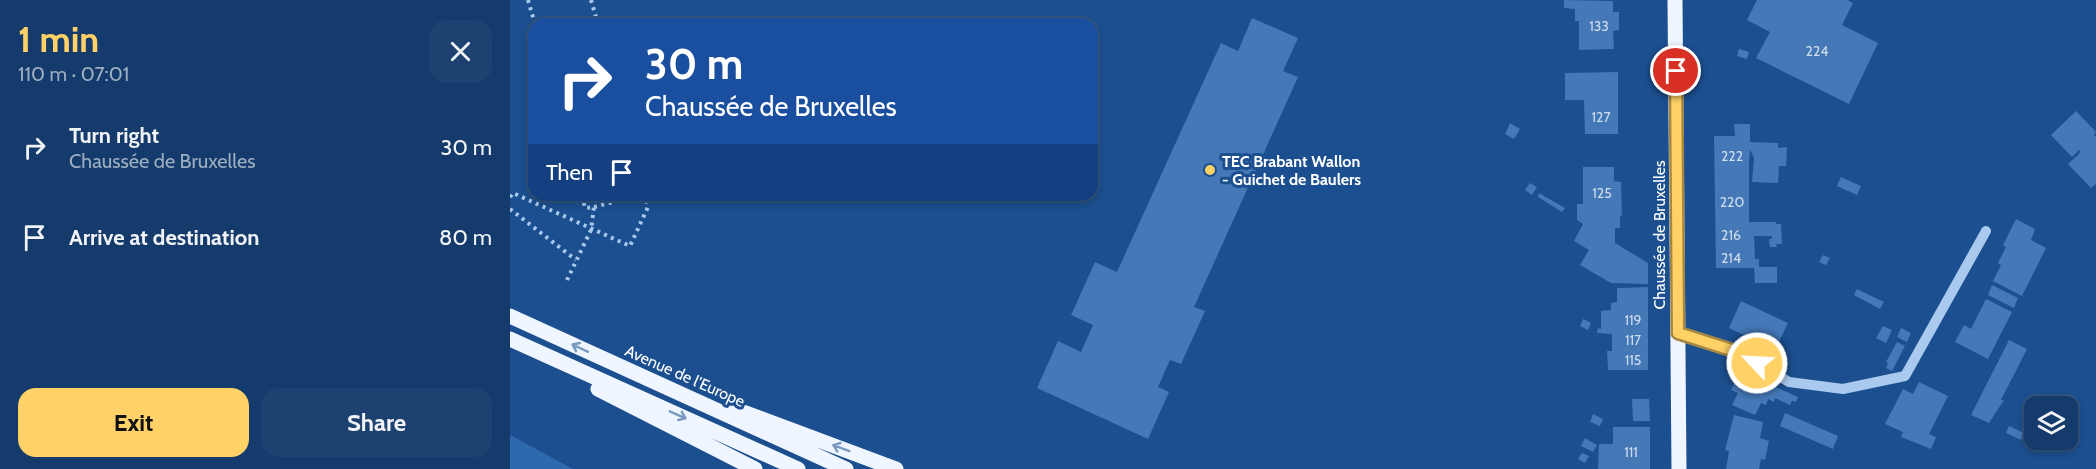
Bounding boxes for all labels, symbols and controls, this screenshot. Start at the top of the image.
text: 1 min [18,17,99,61]
house number: 133 [1589,17,1609,35]
button: close [429,20,492,83]
text: 30 m [645,38,743,90]
icon: right [546,42,624,120]
house number: 224 [1806,42,1828,60]
pin [1650,45,1701,96]
icon: arrive [1659,54,1692,87]
text: 110 m · 07:01 [18,62,129,86]
text: Chaussée de Bruxelles [645,90,897,123]
house number: 127 [1592,108,1610,126]
text: Turn right [69,122,159,149]
icon: right [18,131,51,164]
text: 30 m [440,134,492,161]
house number: 222 [1721,147,1743,165]
text: Chaussée de Bruxelles [69,149,255,173]
place label: TEC Brabant Wallon - Guichet de Baulers [1222,152,1361,189]
icon: arrive [605,156,638,189]
text: Then [546,159,593,186]
street label: Chaussée de Bruxelles [1650,160,1669,310]
marker: TEC Brabant Wallon - Guichet de Baulers [1203,163,1217,177]
house number: 125 [1592,184,1612,202]
house number: 220 [1720,193,1744,211]
icon: arrive [18,221,51,254]
text: Arrive at destination [69,224,259,251]
text: 80 m [439,224,492,251]
house number: 216 [1721,226,1741,244]
house number: 214 [1721,249,1741,267]
house number: 119 [1624,311,1642,329]
house number: 117 [1625,331,1641,349]
position arrow [1725,331,1789,395]
street label: Avenue de l'Europe [622,341,748,411]
one-way arrow [571,342,589,353]
house number: 115 [1625,351,1641,369]
button: Exit [18,388,249,457]
button: Share [261,388,492,457]
map controls [2024,396,2078,450]
button: layers [2024,396,2078,450]
one-way arrow [669,410,687,421]
one-way arrow [832,442,851,453]
house number: 111 [1624,443,1638,461]

